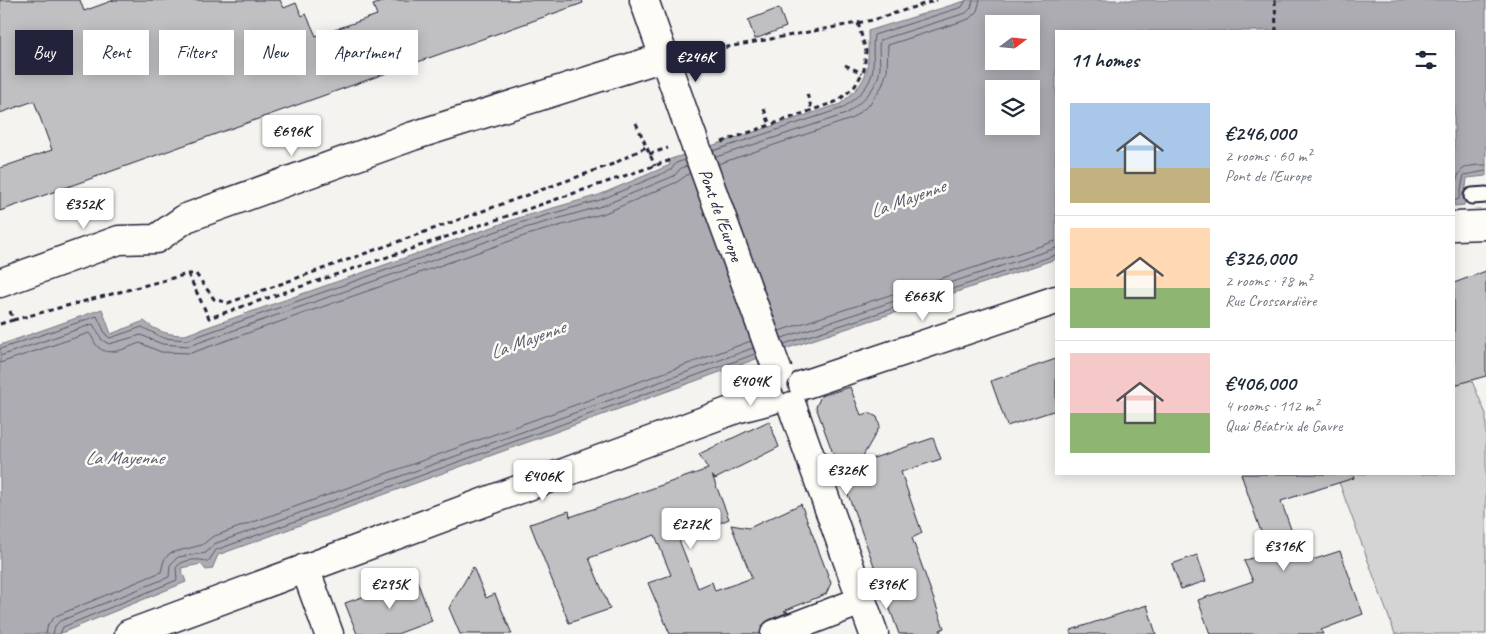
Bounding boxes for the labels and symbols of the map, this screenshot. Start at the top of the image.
north arrow [985,15,1040,70]
pin: €246K [661,41,731,83]
pin: €696K [257,114,327,157]
street label: Pont de l'Europe [694,166,748,265]
water label: La Mayenne [866,173,951,224]
pin: €352K [49,188,119,230]
pin: €663K [888,280,958,322]
water label: La Mayenne [486,314,571,365]
pin: €404K [716,364,786,407]
water label: La Mayenne [85,446,166,470]
pin: €326K [812,454,882,496]
pin: €406K [508,460,578,502]
pin: €272K [656,508,726,550]
pin: €316K [1249,530,1319,572]
pin: €295K [355,568,425,610]
pin: €396K [852,568,922,610]

